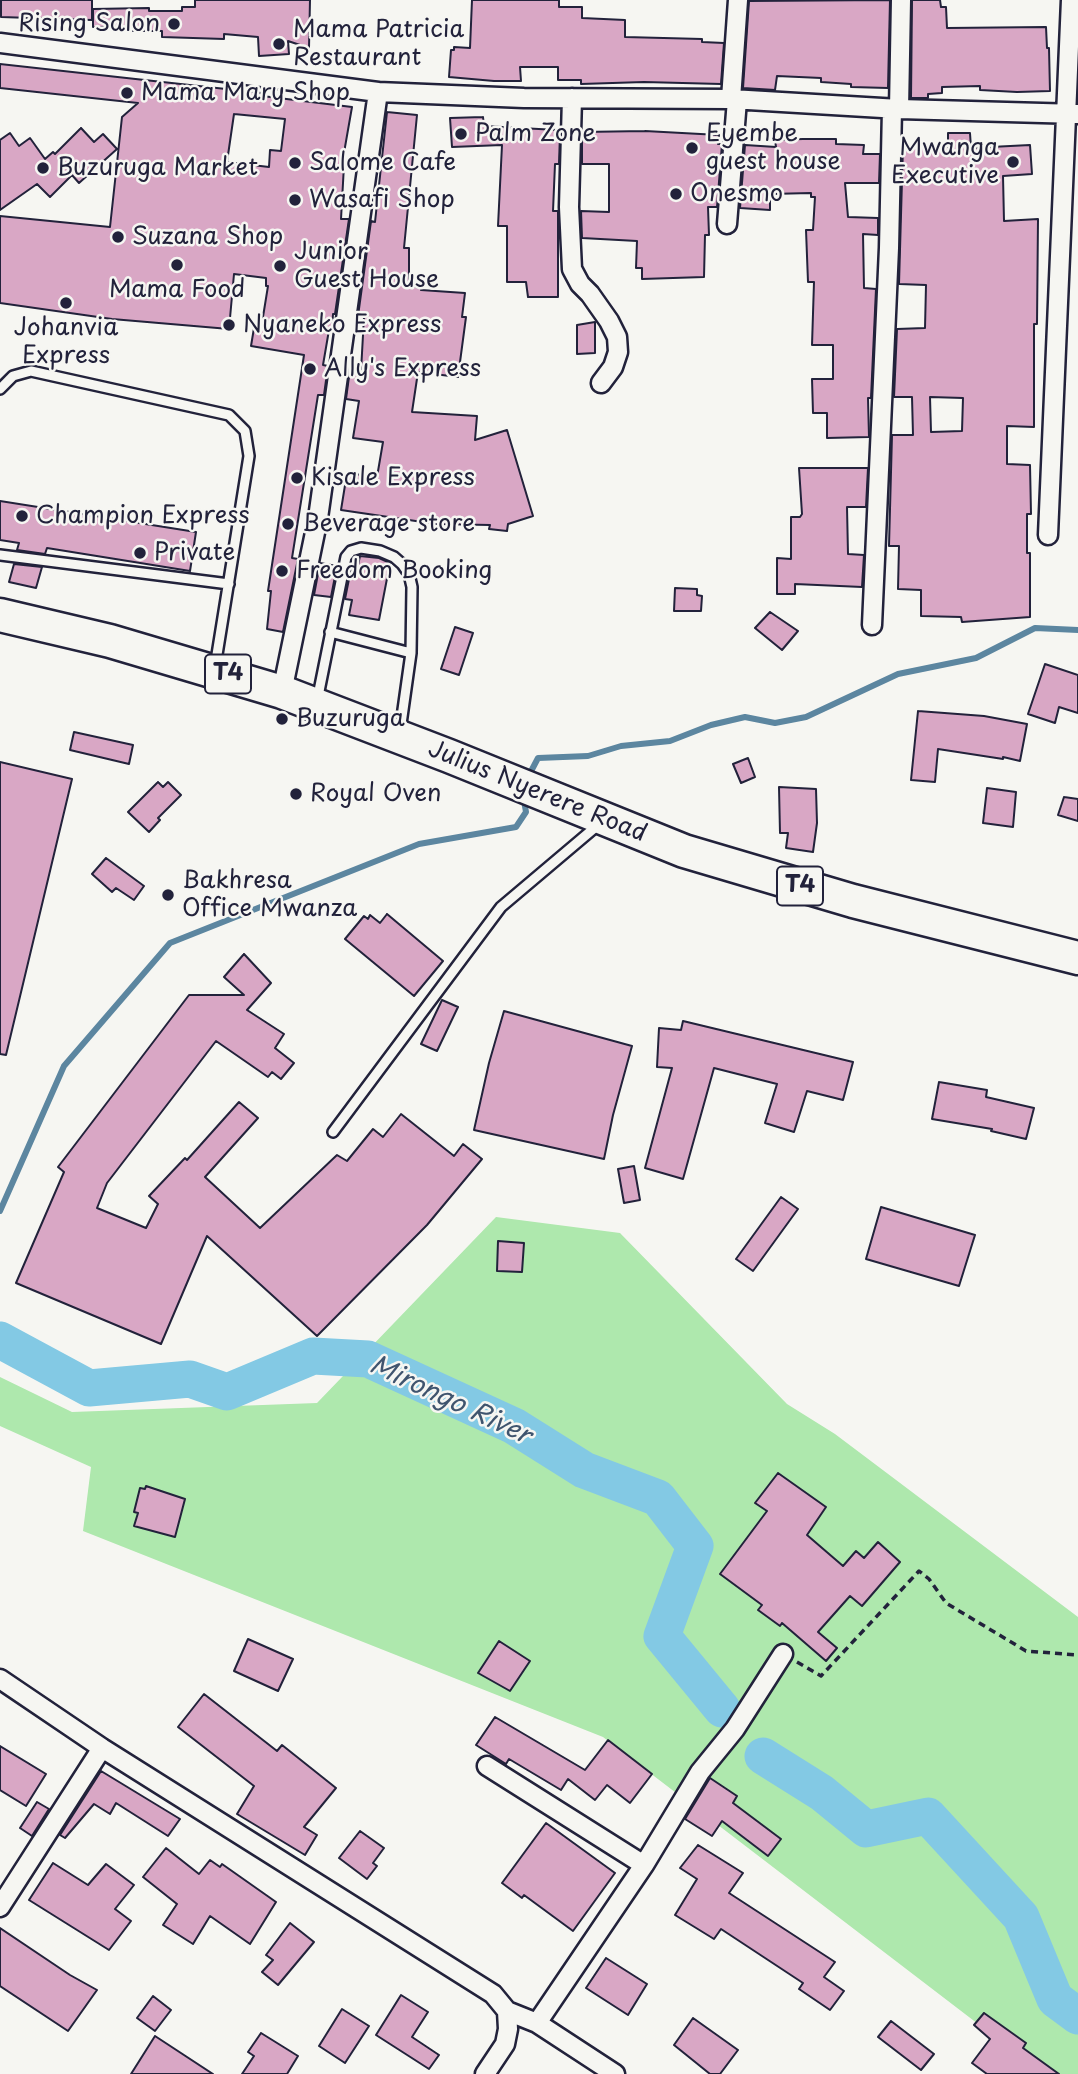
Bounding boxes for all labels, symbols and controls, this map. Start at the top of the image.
place label: Rising Salon [18,10,160,38]
marker: Rising Salon [166,16,182,32]
place label: Mama Patricia Restaurant [293,16,464,72]
marker: Mama Patricia Restaurant [271,36,287,52]
place label: Mama Mary Shop [141,79,350,107]
marker: Mama Mary Shop [119,85,135,101]
place label: Palm Zone [475,120,596,148]
place label: Eyembe guest house [706,120,841,176]
marker: Palm Zone [453,126,469,142]
place label: Mwanga Executive [891,134,999,190]
marker: Eyembe guest house [684,140,700,156]
place label: Salome Cafe [309,149,456,177]
place label: Buzuruga Market [57,154,258,182]
marker: Mwanga Executive [1005,154,1021,170]
marker: Salome Cafe [287,155,303,171]
marker: Buzuruga Market [35,160,51,176]
place label: Onesmo [690,180,783,208]
place label: Wasafi Shop [309,186,455,214]
marker: Onesmo [668,186,684,202]
marker: Wasafi Shop [287,192,303,208]
place label: Suzana Shop [132,223,283,251]
marker: Suzana Shop [110,229,126,245]
place label: Junior Guest House [294,238,439,294]
marker: Mama Food [169,257,185,273]
marker: Junior Guest House [272,258,288,274]
place label: Mama Food [109,276,245,304]
marker: Johanvia Express [58,295,74,311]
place label: Nyaneko Express [243,311,441,339]
place label: Johanvia Express [14,314,118,370]
marker: Nyaneko Express [221,317,237,333]
place label: Ally's Express [324,355,481,383]
marker: Ally's Express [302,361,318,377]
place label: Kisale Express [311,464,475,492]
marker: Kisale Express [289,470,305,486]
place label: Champion Express [36,502,250,530]
marker: Champion Express [14,508,30,524]
place label: Beverage store [302,510,475,538]
marker: Beverage store [280,516,296,532]
place label: Private [154,539,235,567]
marker: Private [132,545,148,561]
place label: Freedom Booking [296,557,492,585]
marker: Freedom Booking [274,563,290,579]
road number: T4 [205,654,251,694]
place label: Buzuruga [296,705,405,733]
marker: Buzuruga [274,711,290,727]
street label: Julius Nyerere Road [424,735,650,849]
place label: Royal Oven [310,780,442,808]
marker: Royal Oven [288,786,304,802]
road number: T4 [777,866,823,906]
place label: Bakhresa Office Mwanza [182,867,357,923]
marker: Bakhresa Office Mwanza [160,887,176,903]
water label: Mirongo River [364,1350,536,1452]

